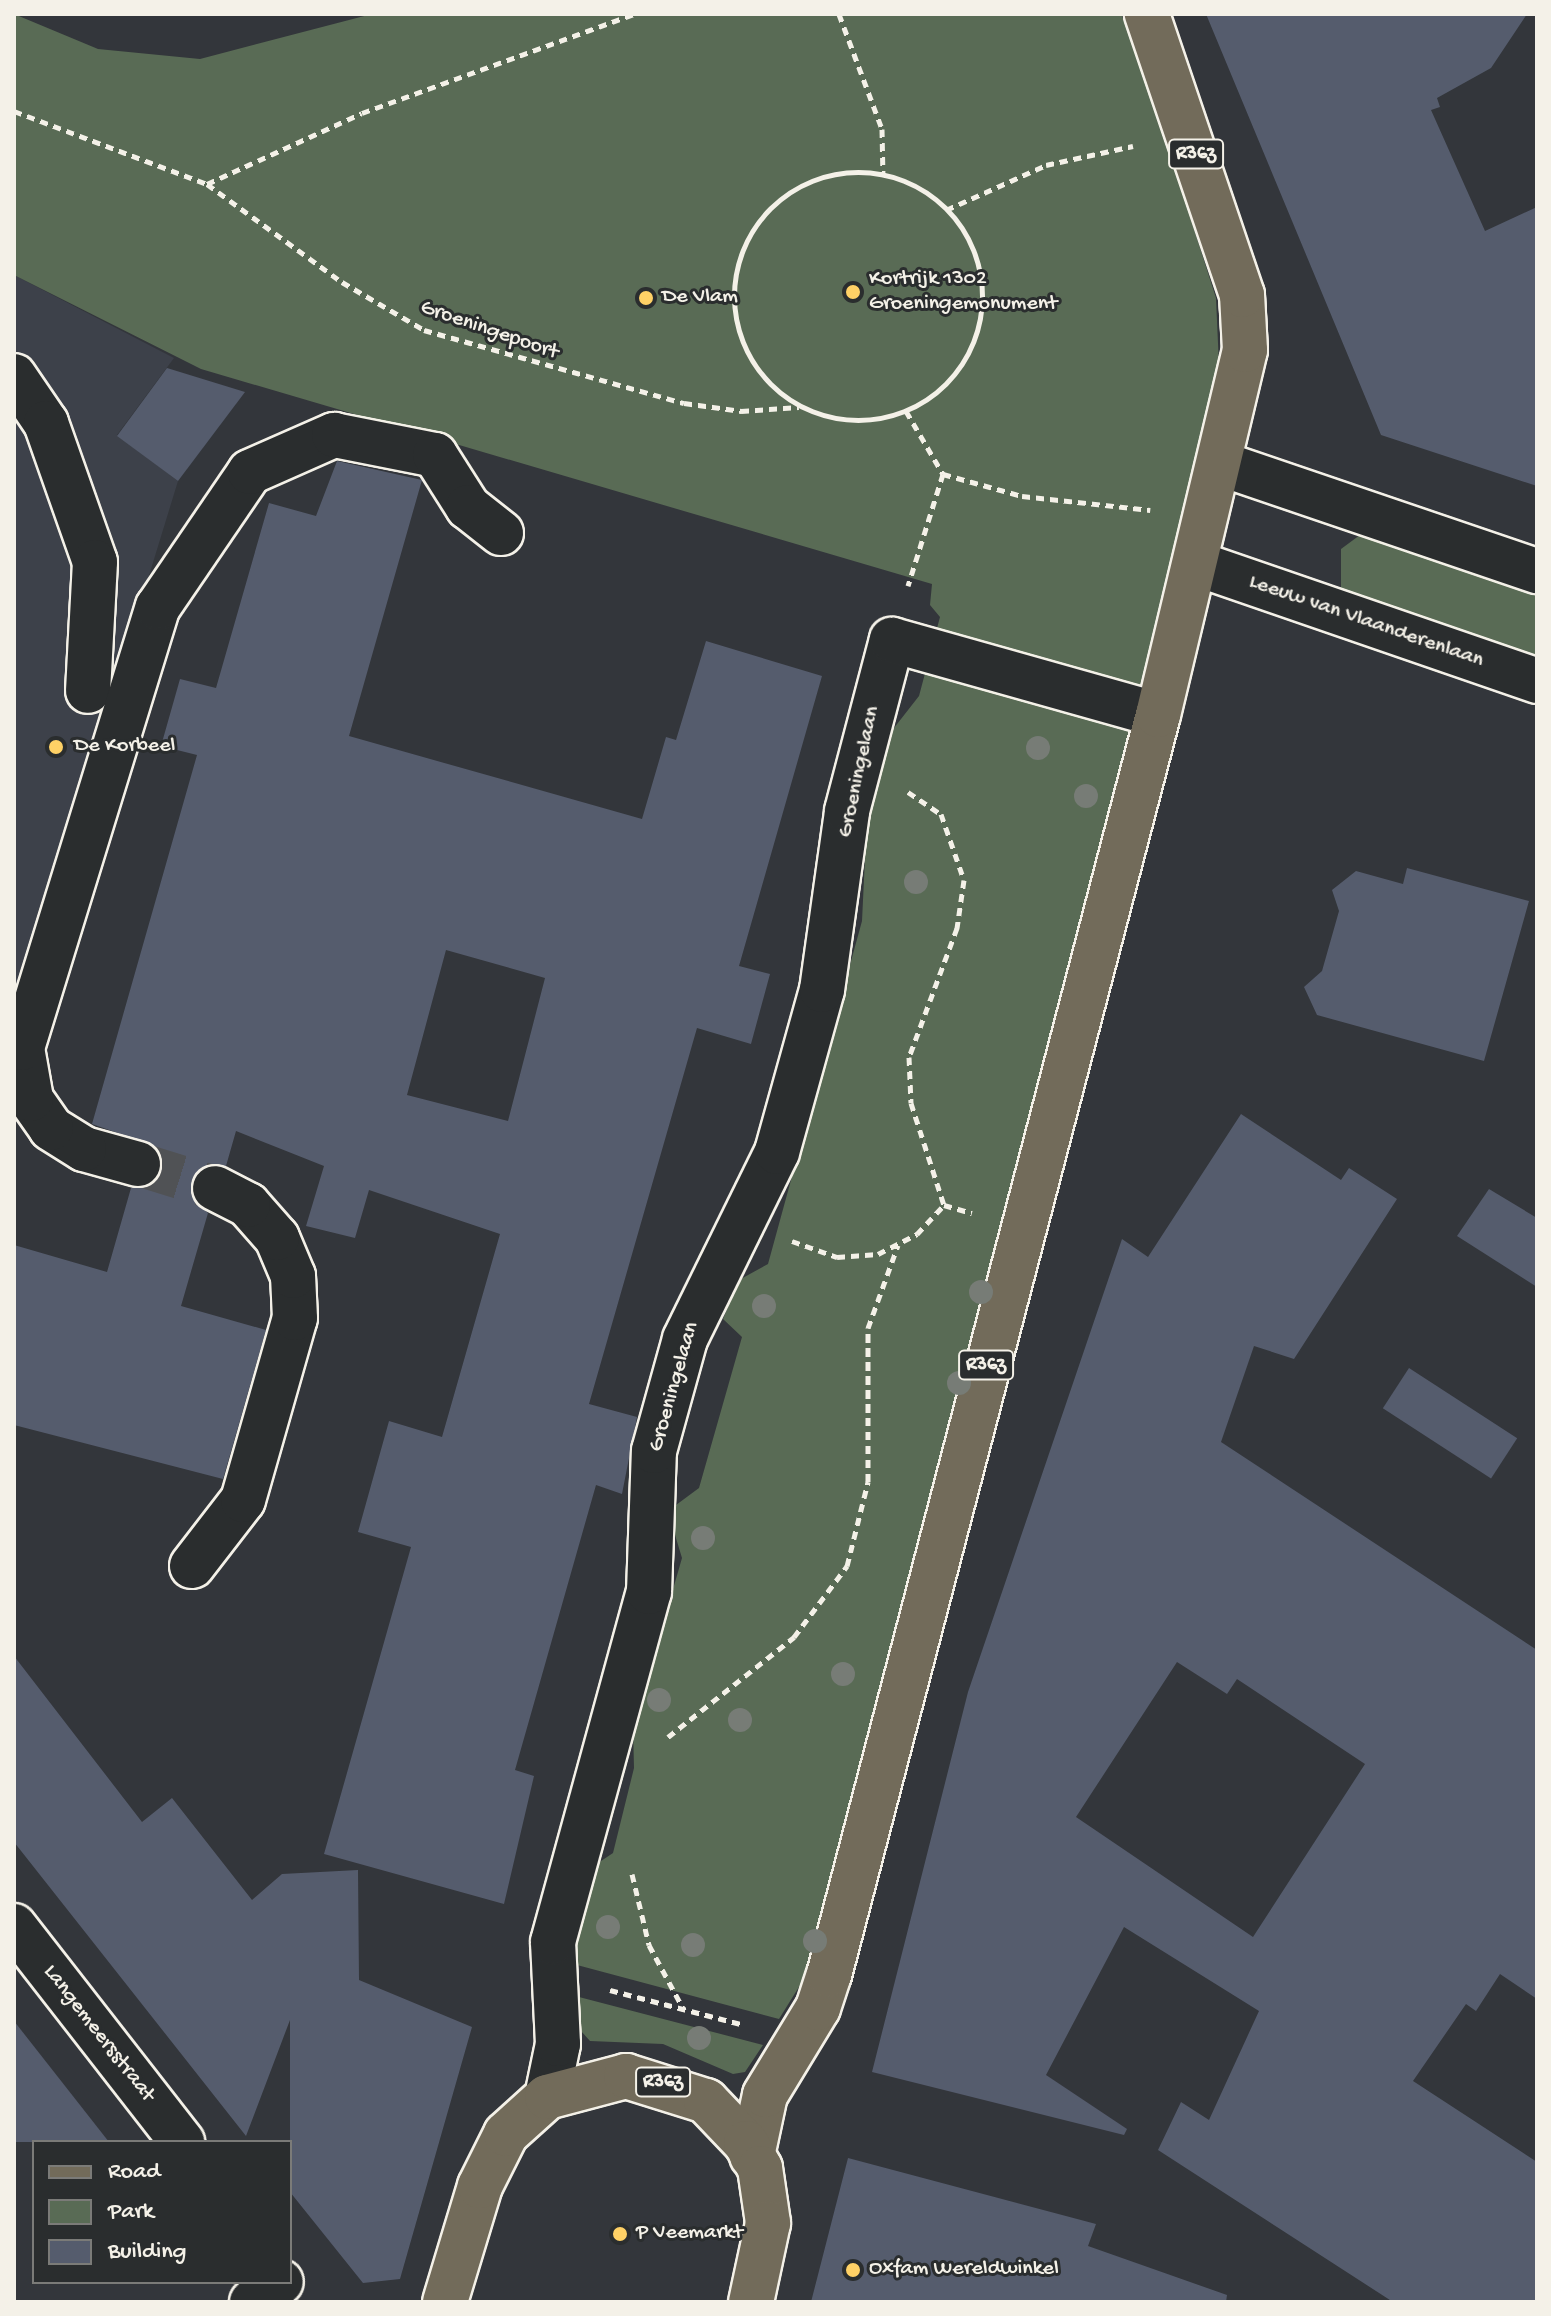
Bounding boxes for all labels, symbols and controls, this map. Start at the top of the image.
road number: R36z [1168,138,1224,170]
place label: Kortrijk 1302 Groeningemonument [869,266,1057,318]
marker: Kortrijk 1302 Groeningemonument [844,283,862,301]
place label: De Vlam [662,285,738,311]
marker: De Vlam [637,289,655,307]
street label: Groeningepoort [416,295,562,367]
street label: Leeuw van Vlaanderenlaan [1245,569,1487,675]
street label: Groeningelaan [833,704,887,840]
place label: De Korbeel [74,734,175,760]
marker: De Korbeel [45,736,67,758]
street label: Groeningelaan [644,1319,706,1455]
road number: R36z [958,1349,1014,1381]
street label: Langemeersstraat [36,1960,160,2108]
road number: R36z [635,2066,691,2098]
legend [32,2140,292,2284]
text: Road [108,2158,160,2187]
text: Park [108,2198,154,2227]
place label: P Veemarkt [636,2221,743,2247]
marker: P Veemarkt [611,2225,629,2243]
text: Building [108,2238,186,2267]
place label: Oxfam Wereldwinkel [869,2257,1059,2283]
marker: Oxfam Wereldwinkel [844,2261,862,2279]

